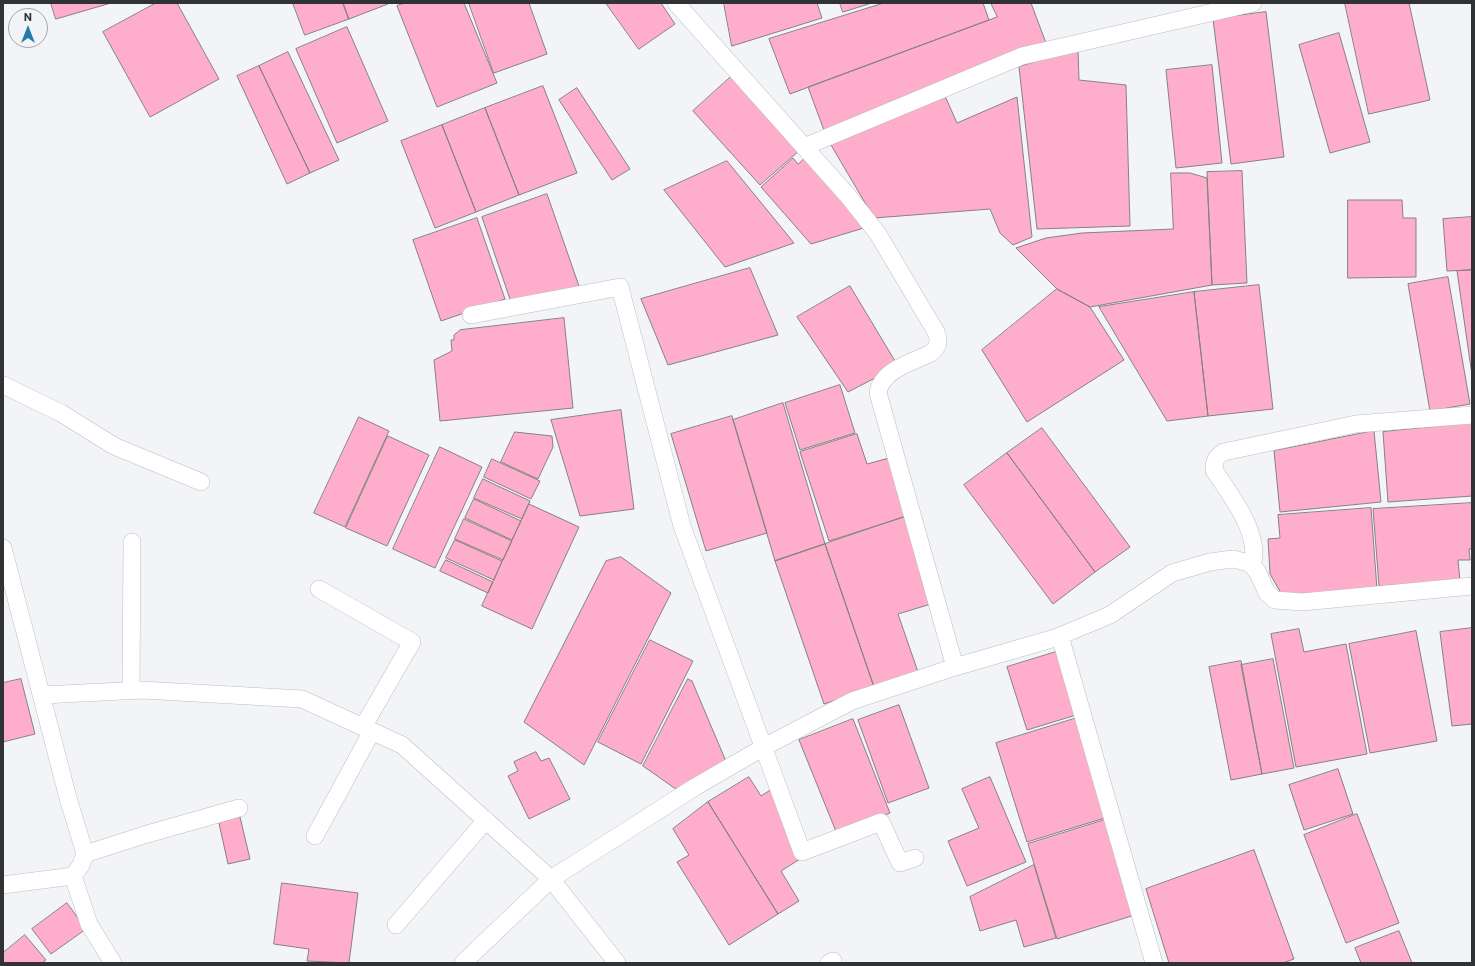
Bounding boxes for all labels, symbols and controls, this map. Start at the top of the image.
north arrow [8,8,48,48]
text: N [24,10,32,23]

